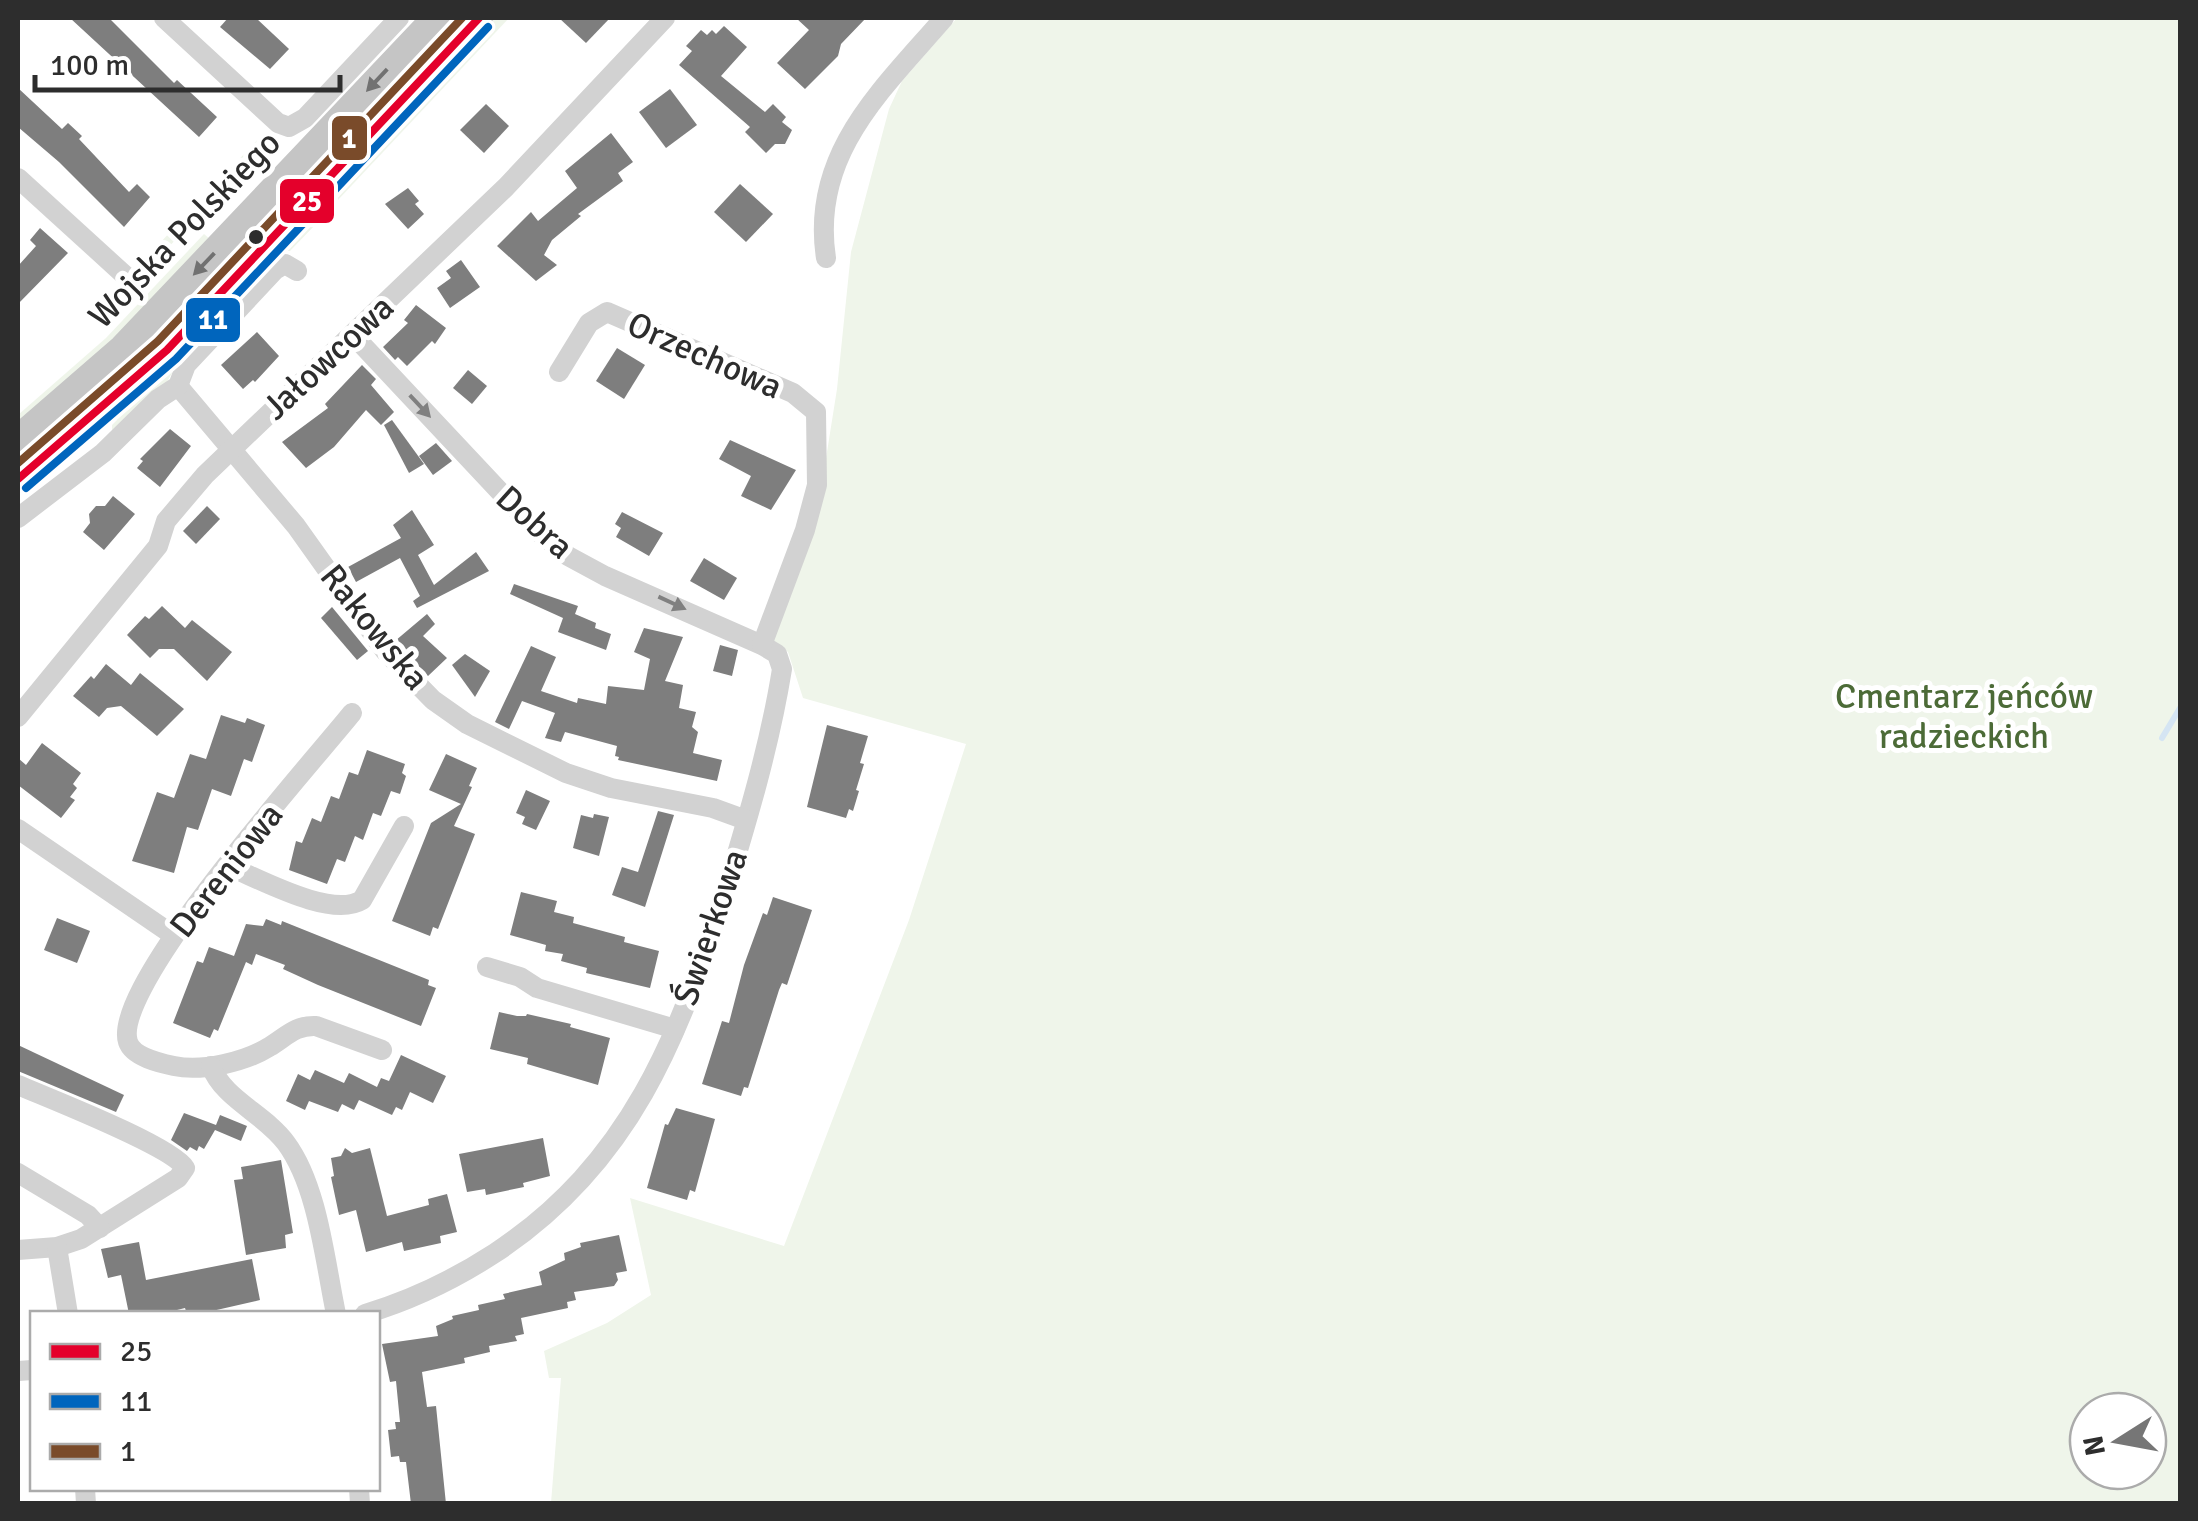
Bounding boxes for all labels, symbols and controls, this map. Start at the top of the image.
scale bar [35,30,340,92]
text: 100 m [50,47,129,84]
one-way arrow [367,67,389,92]
line badge: 1 [330,114,369,162]
street label: Wojska Polskiego [79,122,290,337]
text: 1 [341,122,357,156]
line badge: 25 [278,177,336,225]
text: 25 [292,185,322,219]
unlabelled marker [246,227,266,247]
one-way arrow [193,252,217,276]
street label: Jałowcowa [254,286,403,429]
line badge: 11 [184,296,242,344]
street label: Orzechowa [621,302,789,409]
text: 11 [198,303,228,337]
one-way arrow [408,394,431,418]
street label: Dobra [487,476,582,568]
street label: Rakowska [311,556,438,699]
one-way arrow [657,595,686,611]
park label: Cmentarz jeńców radzieckich [1835,675,2093,758]
street label: Dereniowa [160,794,292,946]
street label: Świerkowa [664,844,757,1011]
legend [30,1311,380,1491]
text: 25 [120,1333,152,1370]
text: 11 [120,1383,152,1420]
north arrow [2068,1391,2168,1491]
text: 1 [120,1433,136,1470]
text: N [2076,1433,2113,1458]

